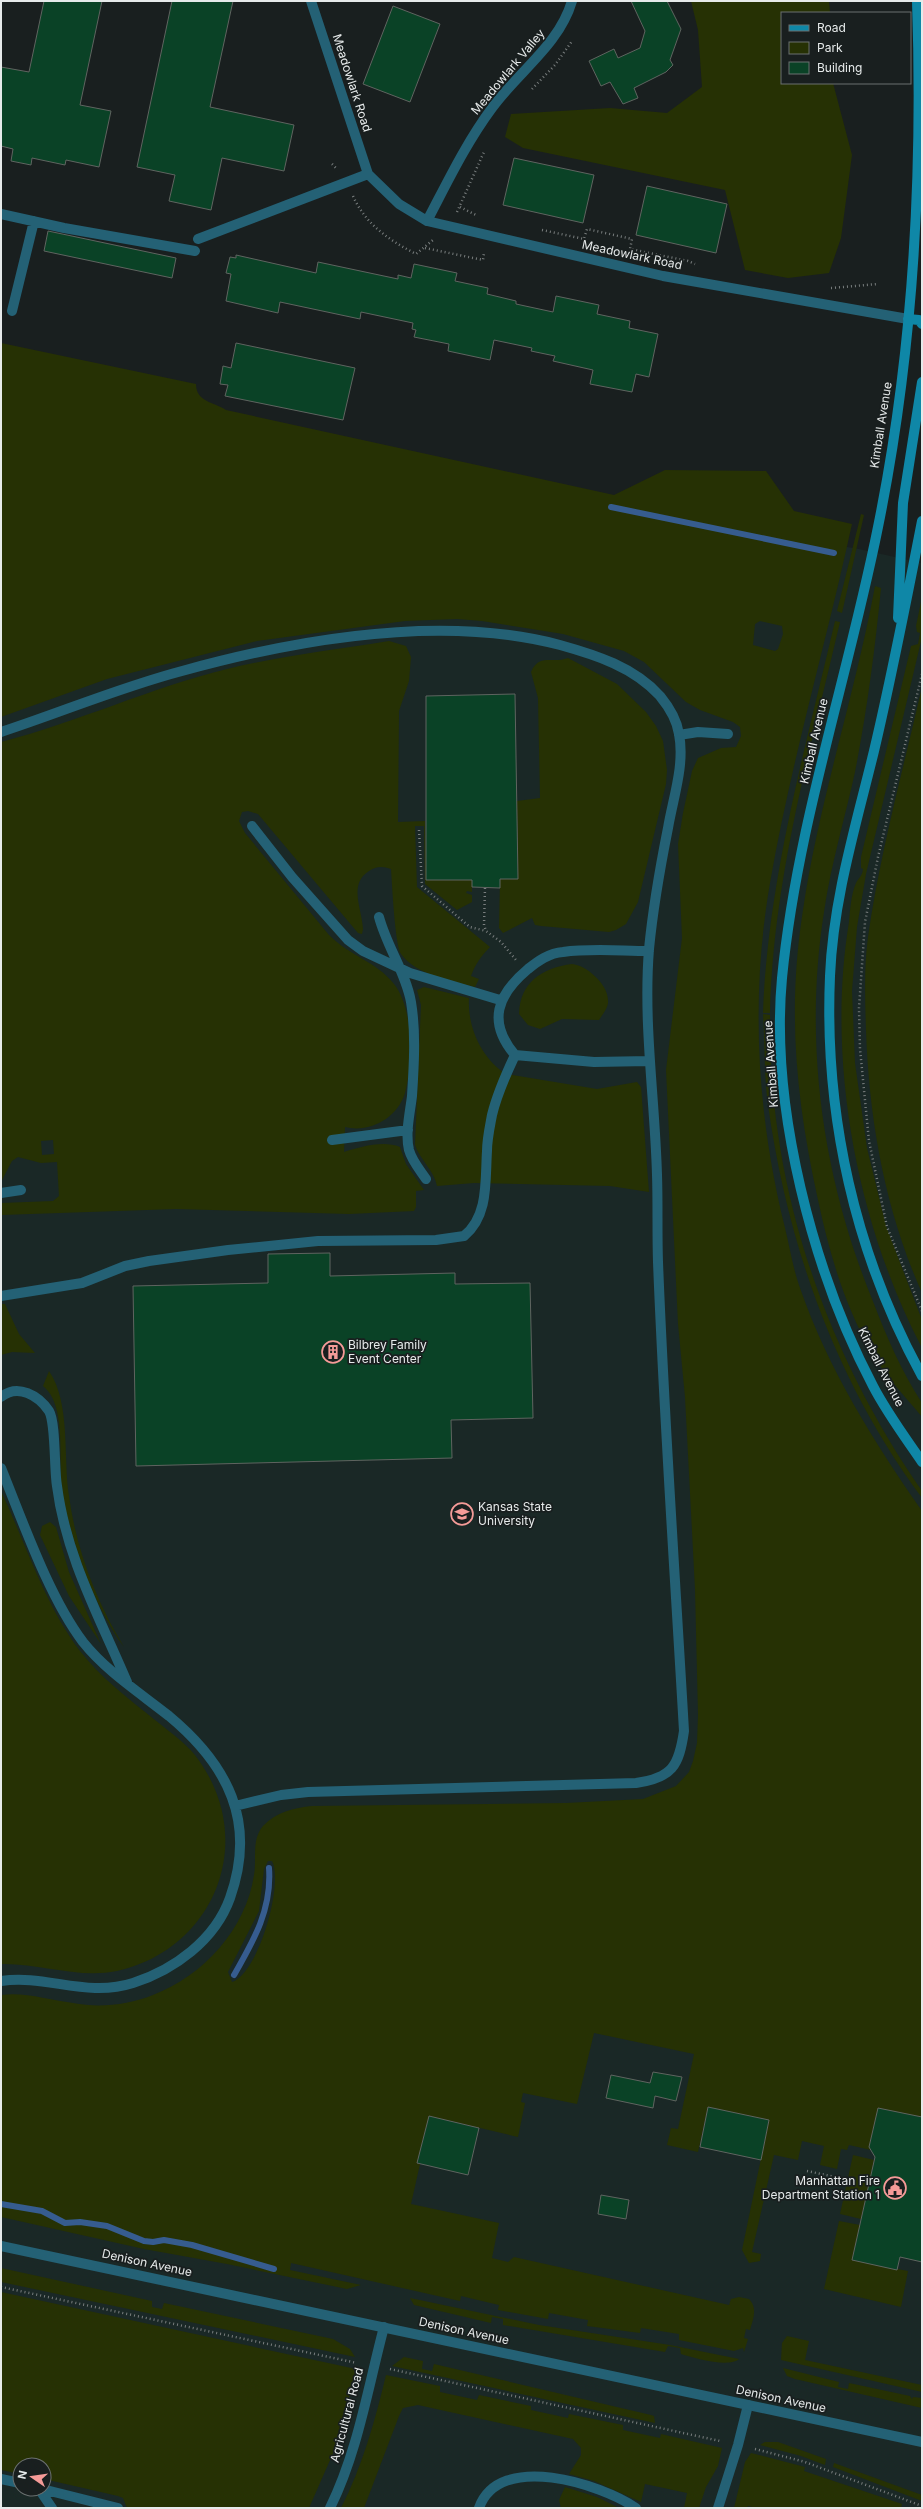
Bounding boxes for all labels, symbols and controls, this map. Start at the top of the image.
legend [781,12,911,84]
text: Road [817,20,846,35]
street label: Meadowlark Valley [468,26,548,117]
street label: Meadowlark Road [330,32,375,134]
text: Park [817,40,843,55]
text: Building [817,60,862,75]
street label: Meadowlark Road [581,237,684,272]
street label: Kimball Avenue [866,381,895,469]
street label: Kimball Avenue [796,697,831,785]
street label: Kimball Avenue [760,1020,781,1108]
street label: Kimball Avenue [855,1325,908,1409]
place label: Bilbrey Family Event Center [348,1337,427,1366]
building icon: Bilbrey Family Event Center [320,1339,346,1365]
place label: Kansas State University [478,1499,552,1528]
school or university icon: Kansas State University [449,1501,475,1527]
place label: Manhattan Fire Department Station 1 [762,2173,880,2202]
public building icon: Manhattan Fire Department Station 1 [882,2175,908,2201]
street label: Denison Avenue [101,2246,194,2279]
street label: Denison Avenue [418,2314,511,2347]
street label: Agricultural Road [327,2366,366,2464]
street label: Denison Avenue [735,2382,828,2415]
north arrow [12,2457,52,2497]
text: N [14,2469,30,2480]

